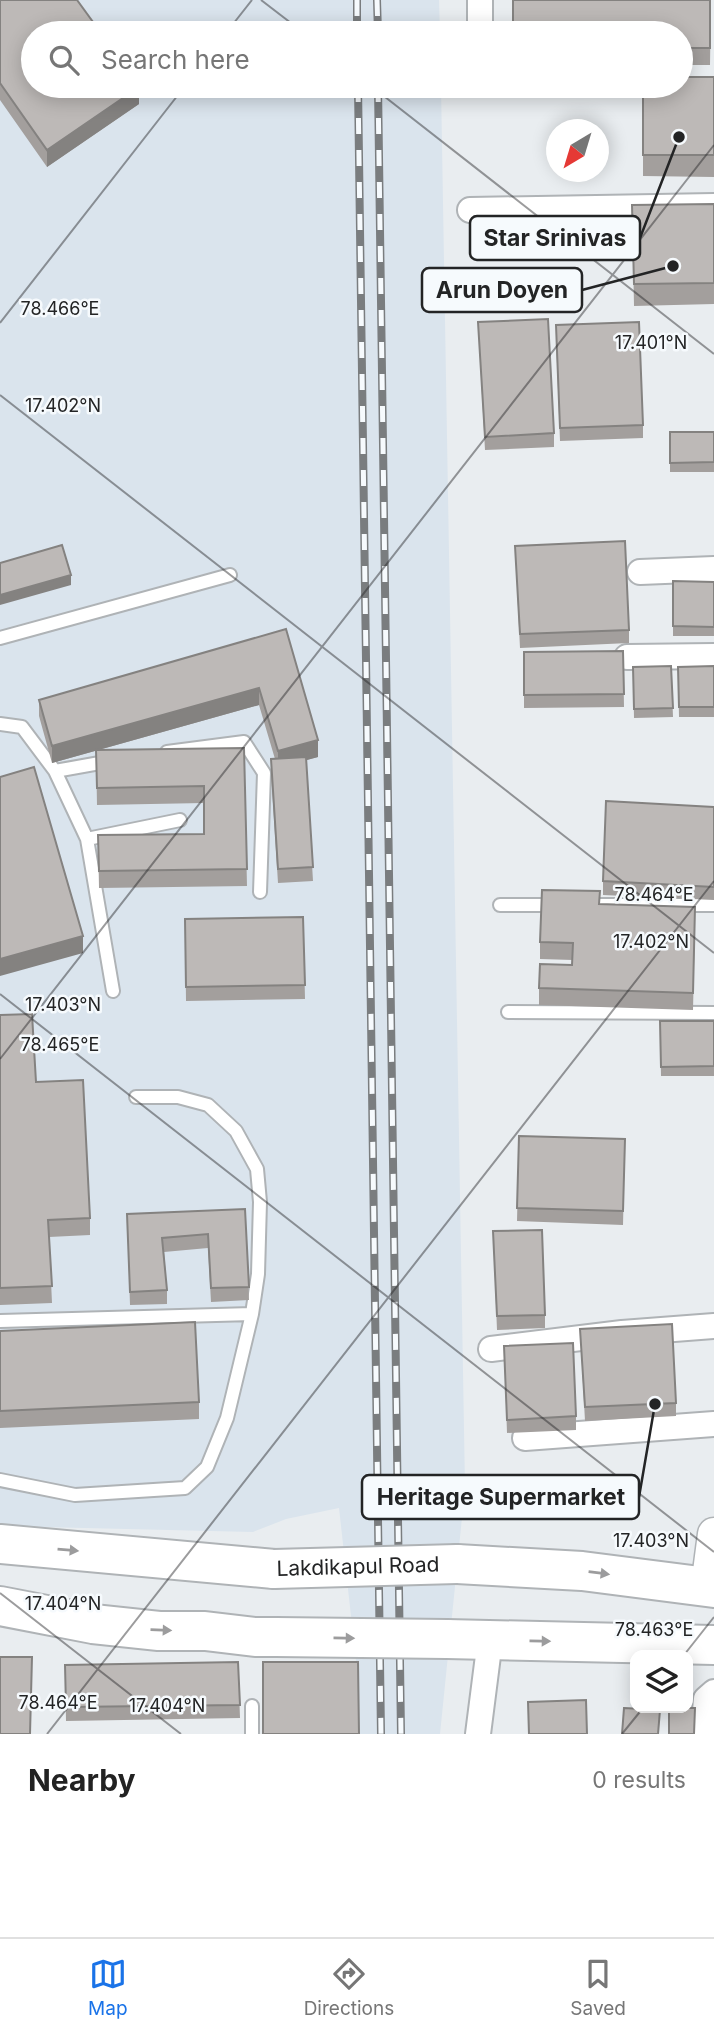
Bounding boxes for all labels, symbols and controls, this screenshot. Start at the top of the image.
search box [21,21,693,98]
icon: search [45,41,83,79]
text: Search here [101,44,250,75]
north arrow [546,119,609,182]
callout: Star Srinivas [470,216,640,260]
text: Star Srinivas [484,224,627,252]
callout: Arun Doyen [422,268,582,312]
text: Arun Doyen [436,276,568,304]
text: 78.466°E [21,298,99,319]
text: 17.401°N [615,332,687,353]
text: 17.402°N [25,395,101,416]
text: 78.464°E [615,884,693,905]
text: 17.402°N [613,931,689,952]
text: 17.403°N [25,994,101,1015]
text: 78.465°E [21,1034,99,1055]
callout: Heritage Supermarket [362,1475,639,1519]
text: Heritage Supermarket [377,1483,626,1511]
text: 17.403°N [613,1530,689,1551]
one-way arrow [57,1545,79,1556]
street label: Lakdikapul Road [276,1551,440,1581]
one-way arrow [588,1568,610,1579]
text: 17.404°N [25,1593,101,1614]
text: 78.463°E [615,1619,693,1640]
one-way arrow [150,1625,172,1636]
one-way arrow [334,1632,356,1643]
one-way arrow [529,1635,551,1647]
map controls [630,1650,693,1713]
button: layers [630,1650,693,1713]
text: 78.464°E [19,1692,97,1713]
text: 17.404°N [129,1695,205,1716]
text: Nearby [28,1762,136,1798]
text: 0 results [592,1766,686,1794]
tab: Map [88,1955,128,2020]
tab: Directions [304,1955,394,2020]
tab: Saved [570,1955,626,2020]

